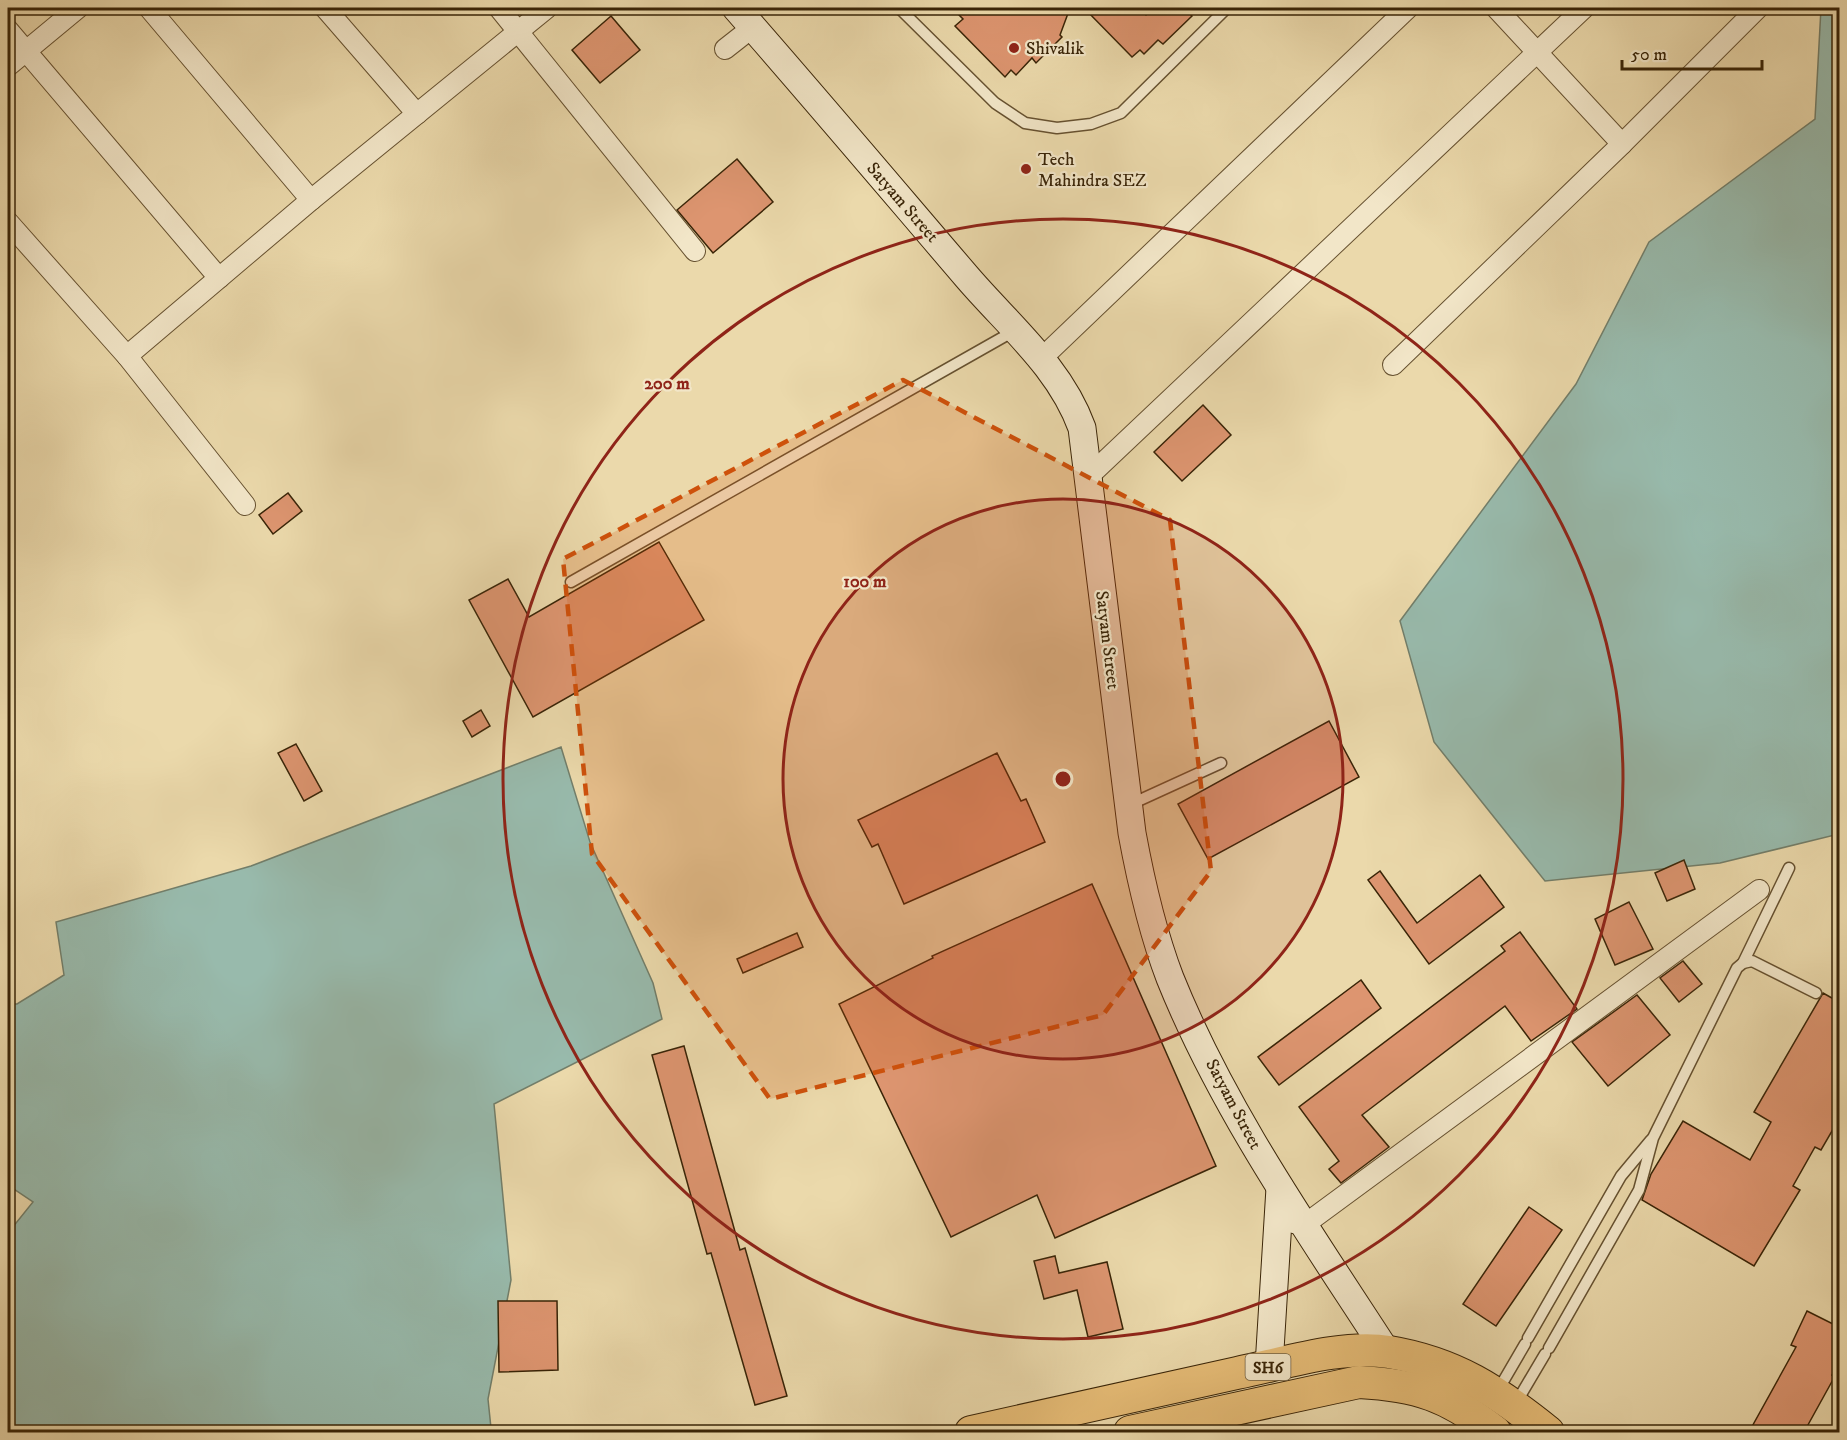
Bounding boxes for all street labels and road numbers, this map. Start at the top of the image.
street label: Satyam Street [861,158,943,247]
street label: Satyam Street [1090,590,1124,691]
street label: Satyam Street [1200,1056,1266,1154]
road number: SH6 [1246,1354,1290,1380]

